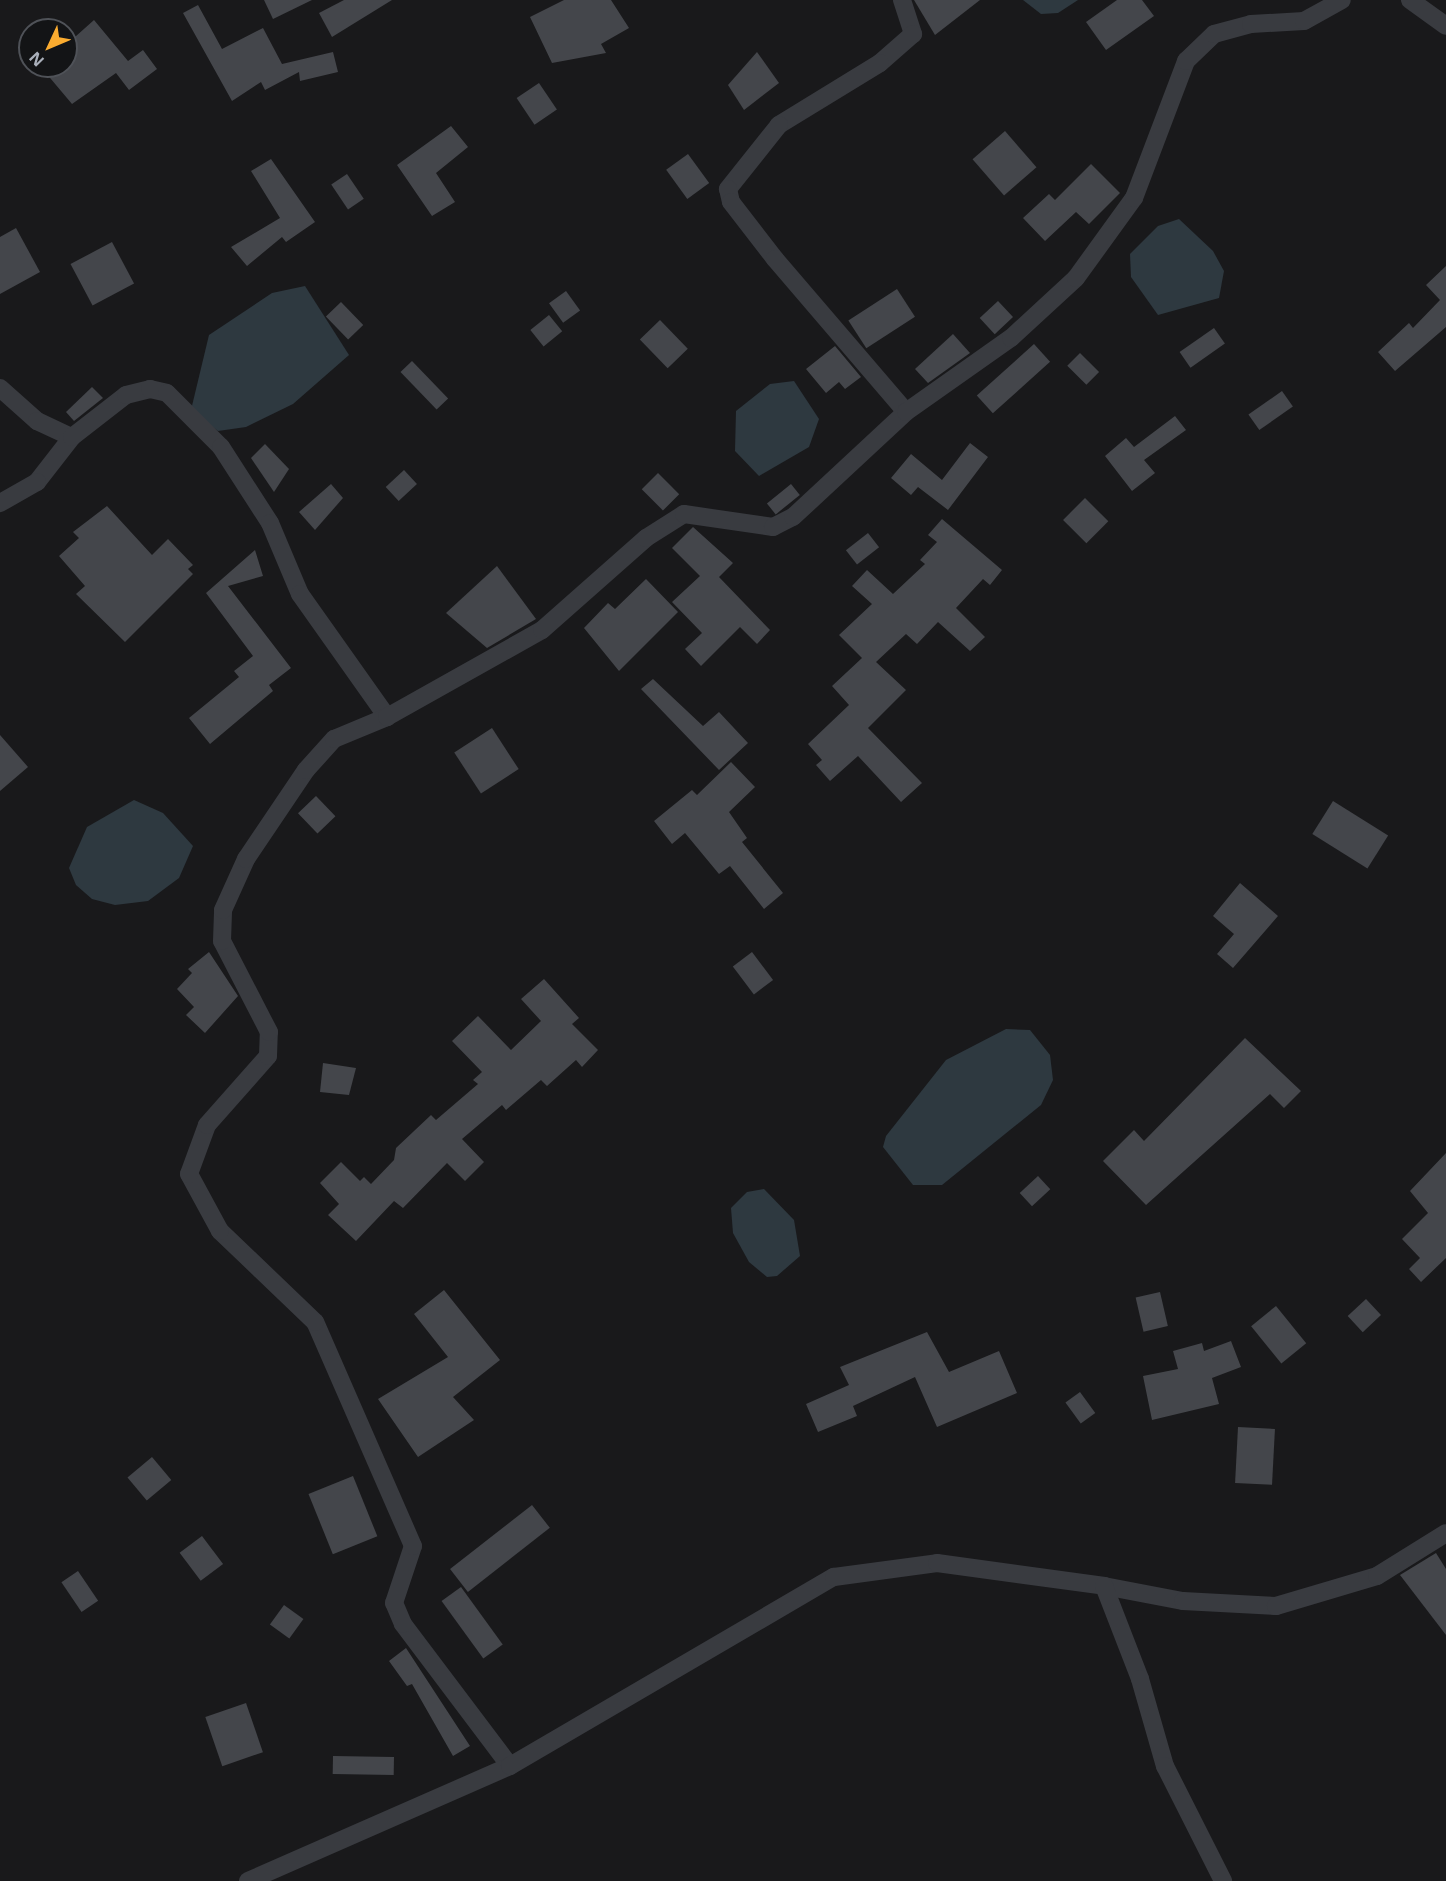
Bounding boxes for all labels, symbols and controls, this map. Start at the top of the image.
north arrow [18,18,78,78]
text: N [24,47,49,71]

